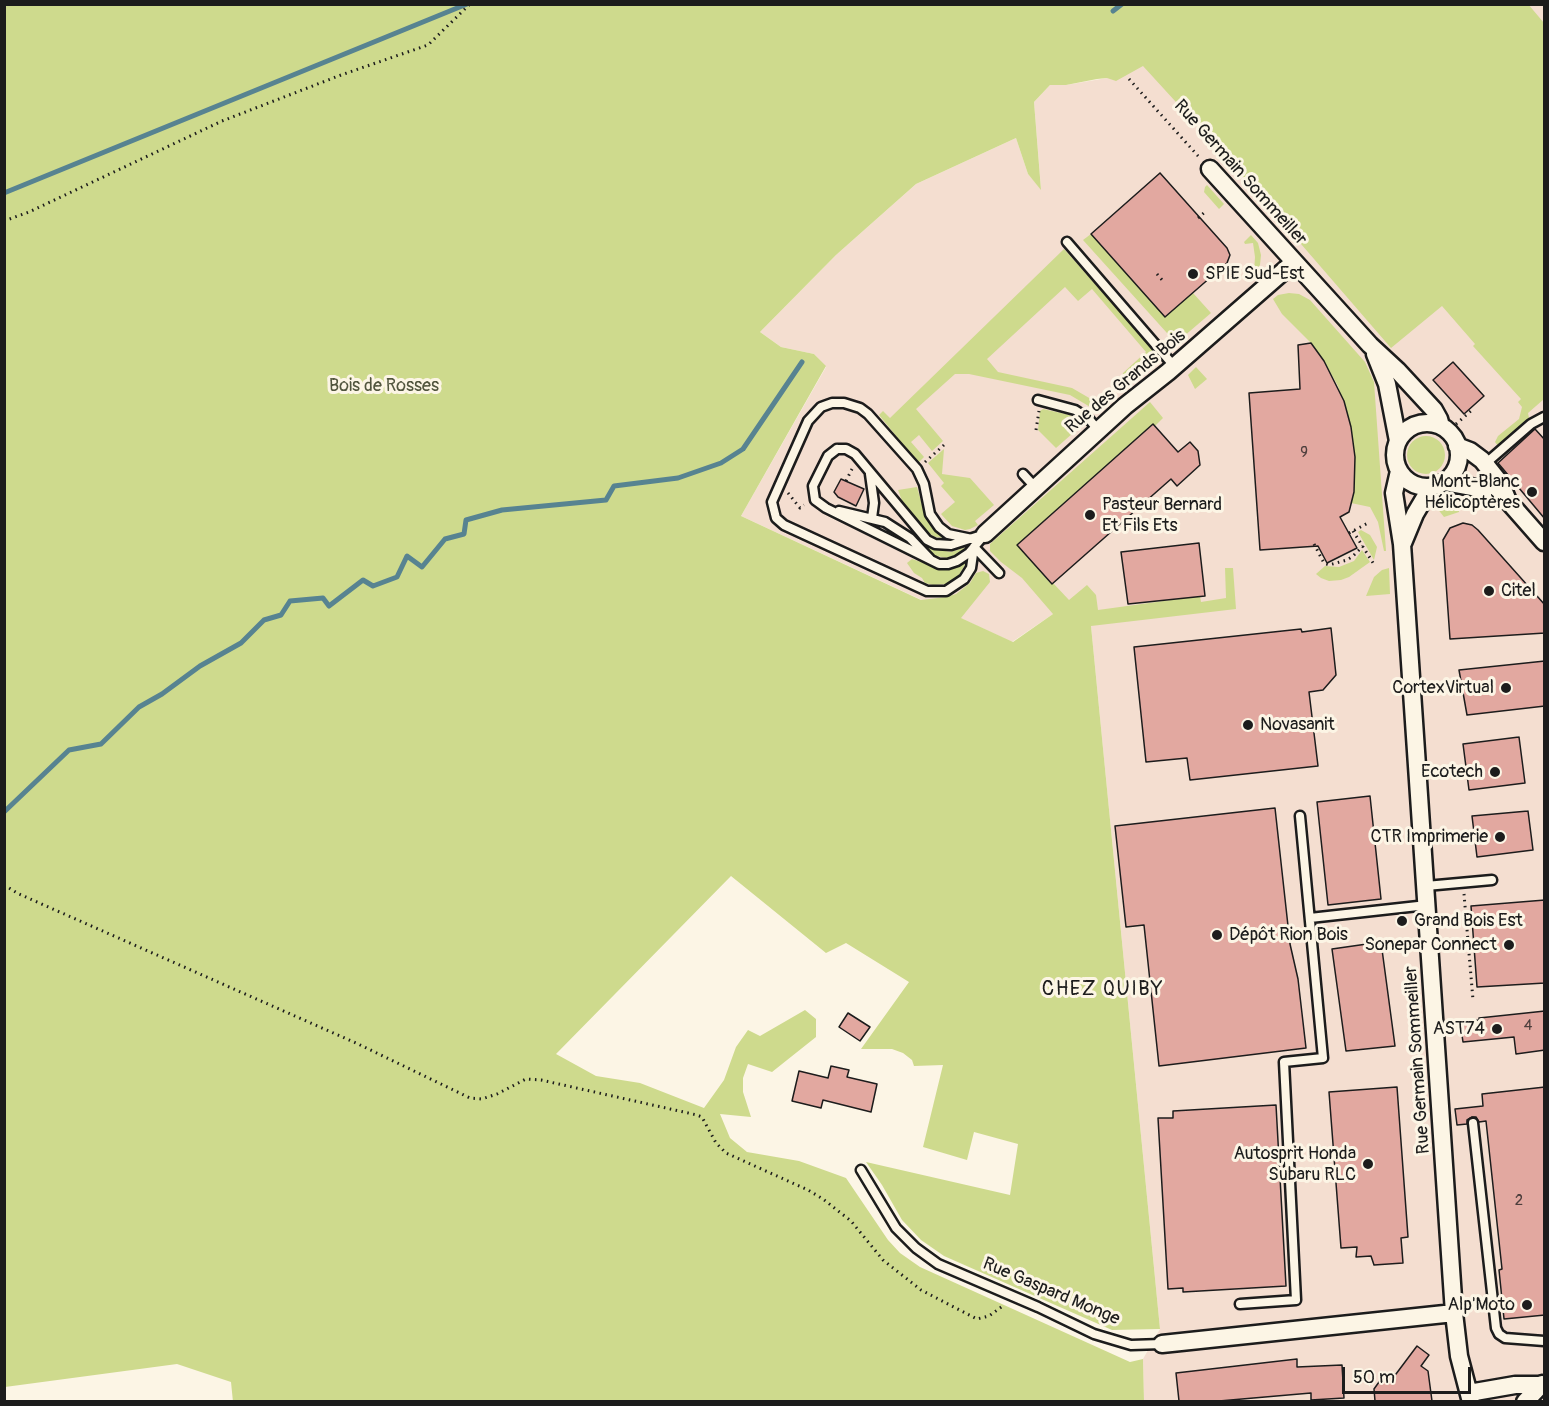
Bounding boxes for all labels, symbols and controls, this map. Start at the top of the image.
street label: Rue Germain Sommeiller [1169,96,1311,250]
place label: SPIE Sud-Est [1205,263,1304,285]
marker: SPIE Sud-Est [1186,267,1200,281]
street label: Rue des Grands Bois [1061,325,1191,439]
park label: Bois de Rosses [329,375,439,397]
house number: 9 [1300,444,1308,462]
place label: Mont-Blanc Hélicoptères [1424,471,1520,514]
marker: Mont-Blanc Hélicoptères [1525,485,1539,499]
place label: Pasteur Bernard Et Fils Ets [1102,494,1222,536]
marker: Pasteur Bernard Et Fils Ets [1083,508,1097,522]
place label: Citel [1501,580,1536,602]
marker: Citel [1482,584,1496,598]
place label: CortexVirtual [1392,677,1494,699]
marker: CortexVirtual [1499,681,1513,695]
place label: Novasanit [1260,714,1335,736]
marker: Novasanit [1241,718,1255,732]
place label: Ecotech [1421,761,1483,783]
marker: Ecotech [1488,765,1502,779]
place label: CTR Imprimerie [1370,826,1488,848]
marker: CTR Imprimerie [1493,830,1507,844]
place label: Grand Bois Est [1414,910,1523,932]
marker: Grand Bois Est [1395,914,1409,928]
place label: Dépôt Rion Bois [1229,924,1348,946]
marker: Dépôt Rion Bois [1210,928,1224,942]
place label: Sonepar Connect [1365,934,1497,956]
marker: Sonepar Connect [1502,938,1516,952]
street label: Rue Germain Sommeiller [1401,965,1435,1155]
district label: CHEZ QUIBY [1042,978,1164,1002]
house number: 4 [1524,1017,1532,1035]
place label: AST74 [1433,1018,1485,1040]
marker: AST74 [1490,1022,1504,1036]
place label: Autosprit Honda Subaru RLC [1233,1143,1356,1186]
marker: Autosprit Honda Subaru RLC [1361,1157,1375,1171]
house number: 2 [1515,1192,1523,1210]
street label: Rue Gaspard Monge [979,1253,1123,1331]
place label: Alp'Moto [1447,1294,1515,1316]
marker: Alp'Moto [1520,1298,1534,1312]
scale bar [1345,1355,1474,1393]
text: 50 m [1353,1366,1395,1389]

